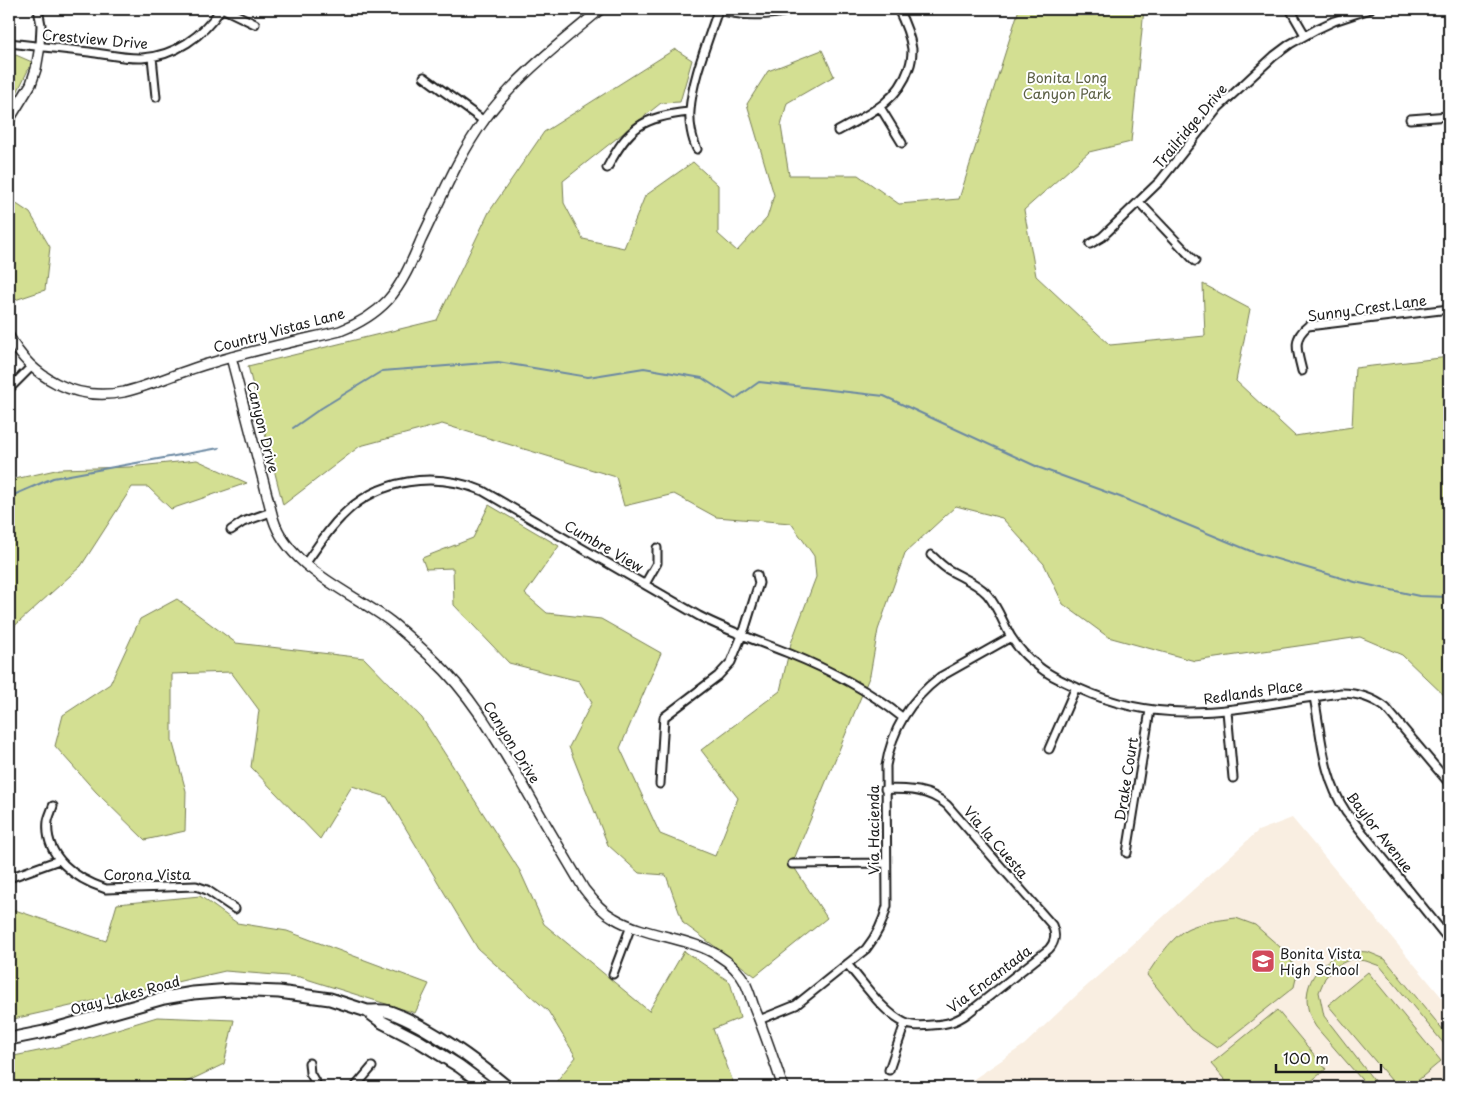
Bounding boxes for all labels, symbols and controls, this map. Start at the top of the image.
street label: Crestview Drive [41,24,149,54]
park label: Bonita Long Canyon Park [1023,67,1112,104]
street label: Trailridge Drive [1148,79,1232,173]
street label: Sunny Crest Lane [1306,289,1428,327]
street label: Country Vistas Lane [211,302,347,358]
street label: Canyon Drive [242,379,284,475]
street label: Cumbre View [561,515,648,577]
street label: Redlands Place [1202,675,1304,709]
street label: Canyon Drive [478,697,546,787]
street label: Drake Court [1109,735,1143,822]
street label: Via Hacienda [863,785,884,875]
street label: Baylor Avenue [1342,787,1419,877]
street label: Via la Cuesta [959,801,1034,883]
street label: Corona Vista [103,864,191,885]
street label: Via Encantada [942,940,1036,1018]
place label: Bonita Vista High School [1280,943,1362,980]
school or university icon: Bonita Vista High School [1250,948,1276,974]
street label: Otay Lakes Road [68,970,182,1020]
scale bar [1276,1041,1380,1073]
text: 100 m [1283,1046,1329,1069]

